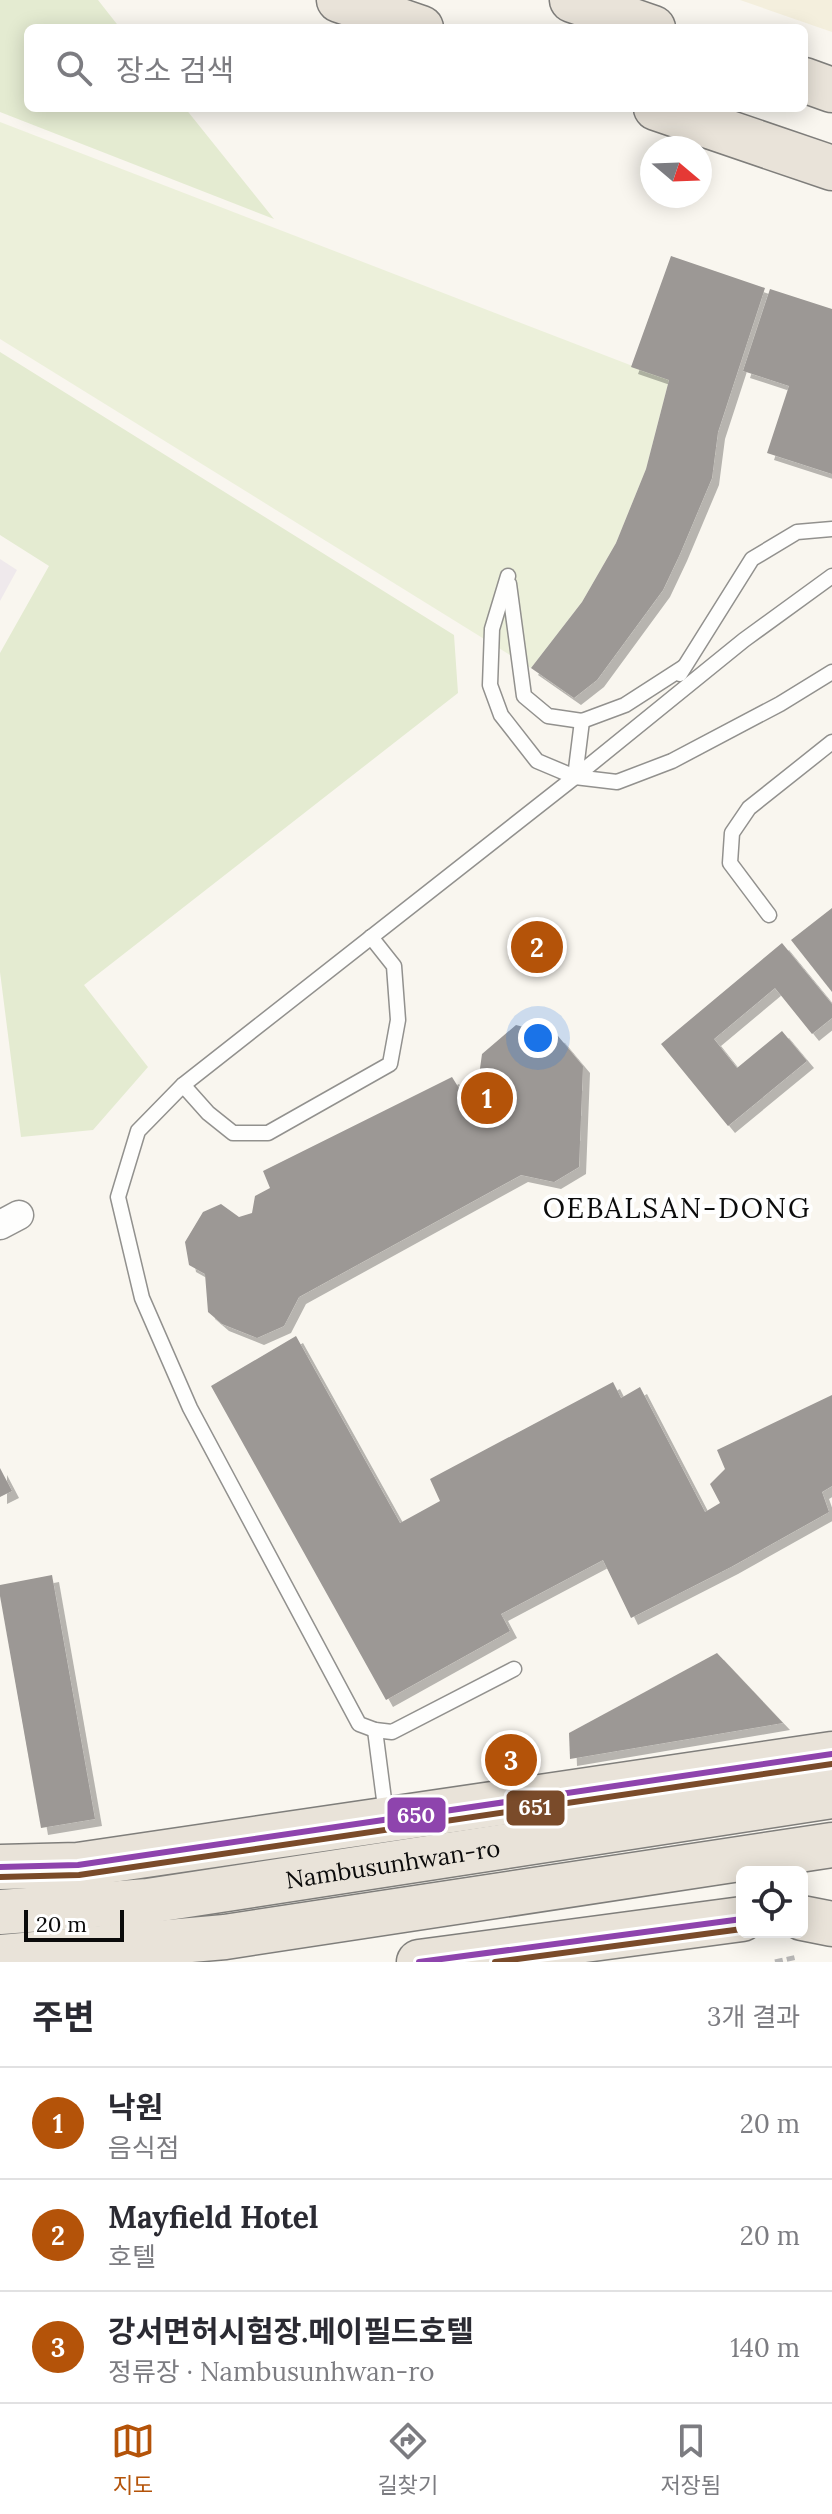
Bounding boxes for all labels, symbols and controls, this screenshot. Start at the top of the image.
search box [24,24,808,112]
icon: search [52,46,96,90]
text: 장소 검색 [116,51,234,89]
north arrow [640,136,712,208]
pin: 2 [511,917,563,977]
your location [518,1018,558,1058]
pin: 1 [461,1068,513,1128]
district label: OEBALSAN-DONG [543,1190,811,1226]
pin: 3 [485,1730,537,1790]
line badge: 651 [505,1789,566,1827]
text: 651 [518,1793,552,1821]
line badge: 650 [386,1796,447,1834]
text: 650 [397,1801,435,1829]
street label: Nambusunhwan-ro [283,1832,502,1895]
map controls [736,1866,808,1938]
button: locate [736,1866,808,1938]
scale bar [24,1906,124,1942]
text: 20 m [36,1910,87,1938]
text: 주변 [32,1995,95,2038]
text: 3개 결과 [707,2000,800,2033]
text: 낙원 [108,2088,163,2126]
text: 1 [53,2107,63,2140]
text: 20 m [740,2107,800,2140]
text: 음식점 [108,2131,180,2164]
text: Mayfield Hotel [108,2198,318,2236]
text: 2 [51,2219,65,2252]
text: 20 m [740,2219,800,2252]
text: 호텔 [108,2240,156,2273]
text: 강서면허시험장.메이필드호텔 [108,2312,474,2350]
text: 3 [51,2331,65,2364]
text: 140 m [730,2331,800,2364]
text: 정류장 · Nambusunhwan-ro [108,2355,434,2388]
tab: 지도 [111,2419,155,2499]
tab: 길찾기 [377,2419,438,2499]
tab: 저장됨 [660,2419,721,2499]

